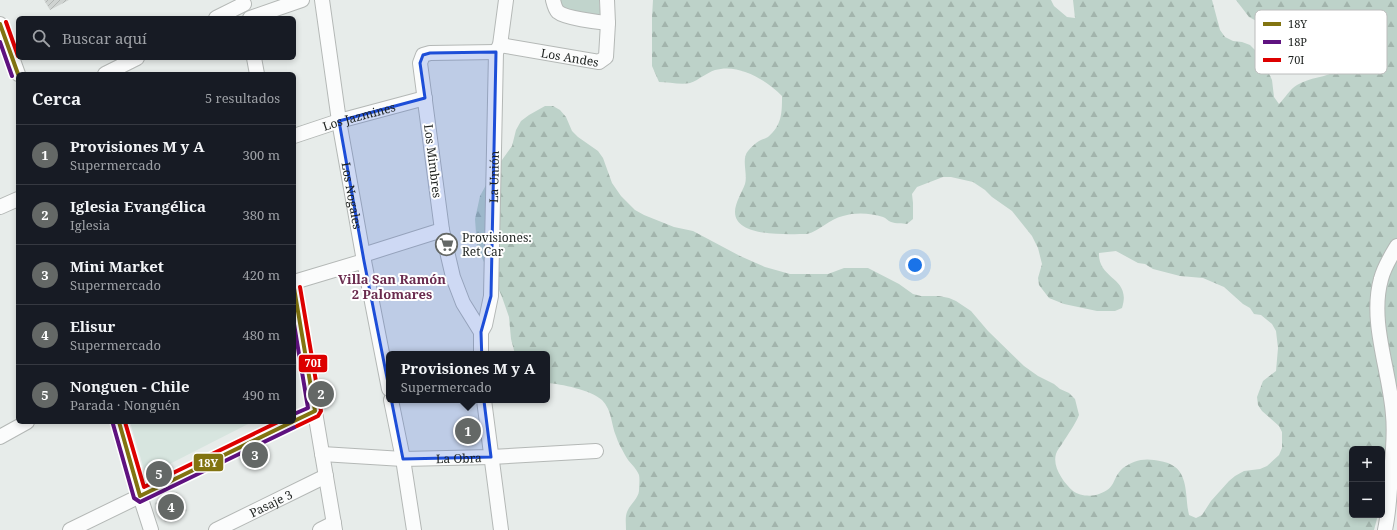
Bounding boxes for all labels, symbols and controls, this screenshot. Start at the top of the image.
legend [1255,10,1387,74]
search box [16,16,296,60]
text: 18Y [1288,16,1307,31]
icon: search [30,27,52,49]
text: Buscar aquí [62,28,147,48]
text: 18P [1288,34,1307,49]
street label: Los Andes [540,44,600,70]
text: 70I [1288,52,1304,67]
text: Cerca [32,87,81,110]
text: 5 resultados [205,89,280,107]
street label: Los Jazmines [320,98,397,134]
street label: Los Mimbres [420,123,446,199]
text: Provisiones M y A [70,136,204,156]
text: 1 [41,146,49,164]
text: 300 m [243,146,280,164]
street label: La Unión [484,150,502,203]
text: Supermercado [70,156,161,174]
street label: Los Nogales [338,161,367,231]
text: Iglesia Evangélica [70,196,206,216]
text: 2 [41,206,49,224]
text: 380 m [243,206,280,224]
text: Iglesia [70,216,110,234]
place label: Provisiones: Ret Car [462,229,532,260]
supermarket icon: Provisiones: Ret Car [433,231,459,257]
your location [905,255,925,275]
text: Mini Market [70,256,164,276]
text: 3 [41,266,49,284]
text: 420 m [243,266,280,284]
district label: Villa San Ramón 2 Palomares [338,270,446,303]
text: Supermercado [70,276,161,294]
text: Elisur [70,316,115,336]
text: 4 [41,326,49,344]
text: 480 m [243,326,280,344]
text: Supermercado [70,336,161,354]
popup [386,351,550,403]
line badge: 70I [298,354,328,373]
text: 70I [305,355,322,370]
text: Provisiones M y A [401,358,535,378]
text: Nonguen - Chile [70,376,190,396]
text: Supermercado [401,378,492,396]
pin: 2 [308,379,334,409]
text: 5 [41,386,49,404]
text: 490 m [243,386,280,404]
text: Parada · Nonguén [70,396,180,414]
pin: 1 [455,416,481,446]
pin: 3 [242,440,268,470]
map controls [1349,446,1385,518]
button: + [1349,446,1385,482]
street label: La Obra [436,449,482,467]
line badge: 18Y [193,453,224,472]
text: 18Y [198,455,218,470]
pin: 5 [146,459,172,489]
button: − [1349,482,1385,518]
street label: Pasaje 3 [246,485,295,521]
pin: 4 [158,492,184,522]

